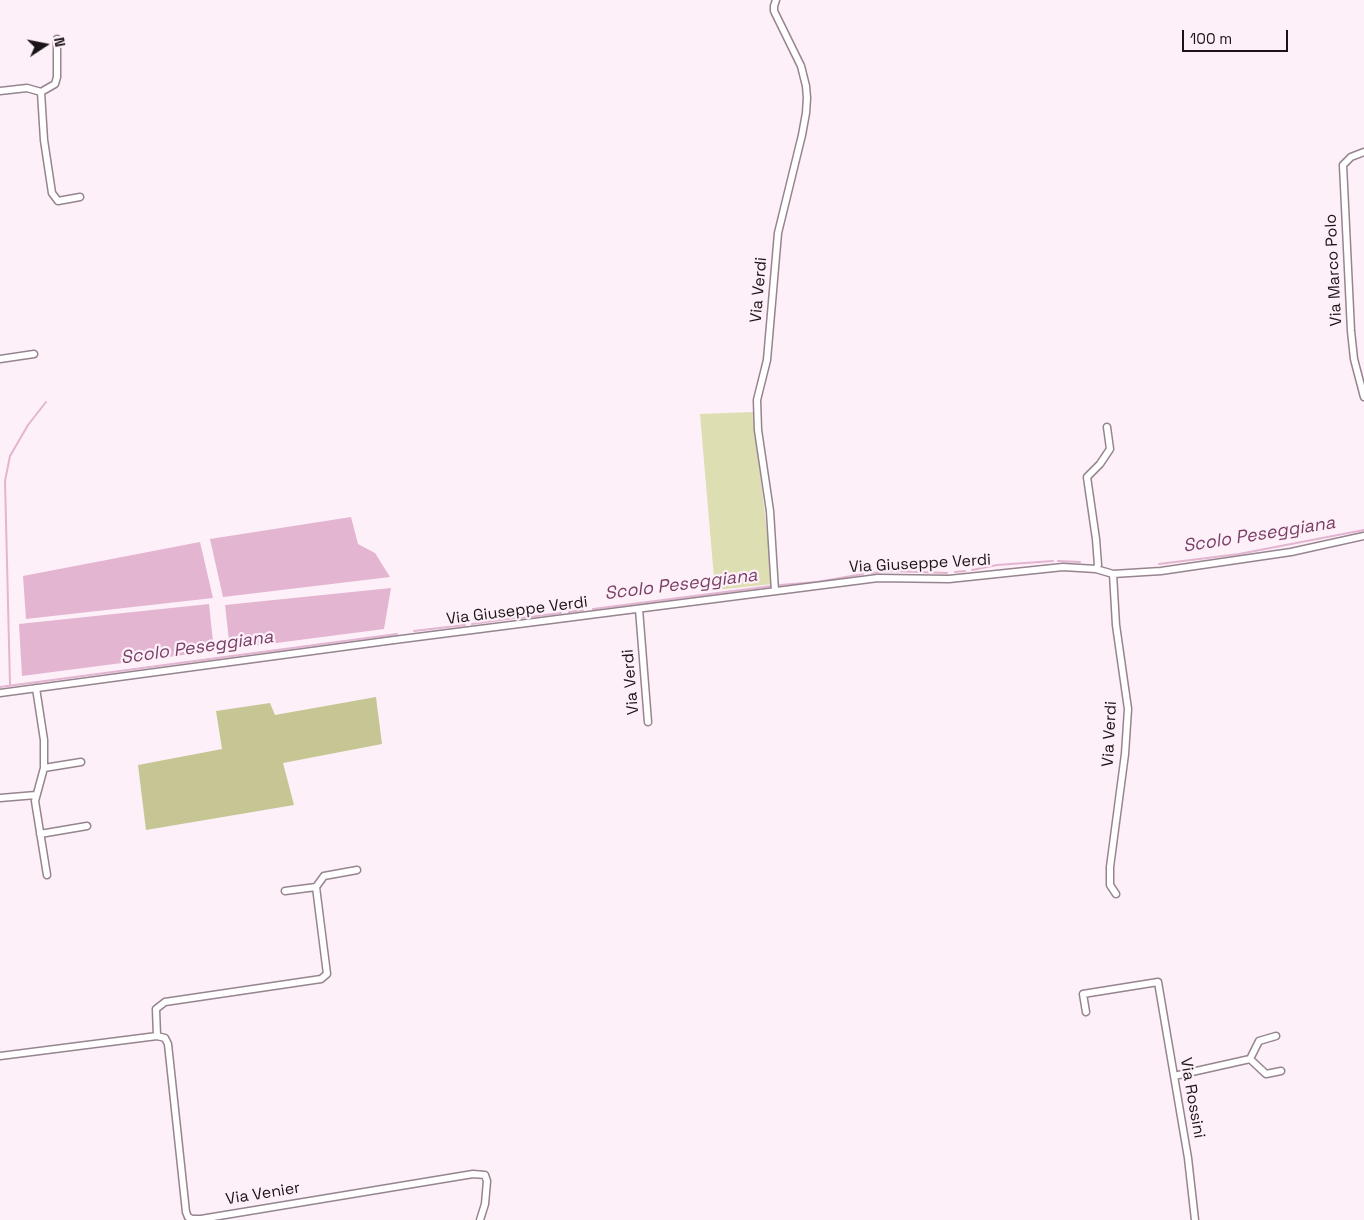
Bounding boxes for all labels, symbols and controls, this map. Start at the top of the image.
north arrow [20,20,70,70]
scale bar [1184,20,1290,52]
text: 100 m [1190,29,1232,48]
text: N [50,36,69,48]
street label: Via Marco Polo [1321,213,1347,327]
street label: Via Verdi [747,256,771,324]
water label: Scolo Peseggiana [1181,512,1337,558]
street label: Via Giuseppe Verdi [848,551,992,577]
water label: Scolo Peseggiana [603,565,759,605]
street label: Via Giuseppe Verdi [445,593,589,629]
water label: Scolo Peseggiana [119,627,275,669]
street label: Via Verdi [619,648,643,716]
street label: Via Verdi [1099,701,1121,767]
street label: Via Rossini [1175,1056,1209,1140]
street label: Via Venier [224,1179,302,1209]

